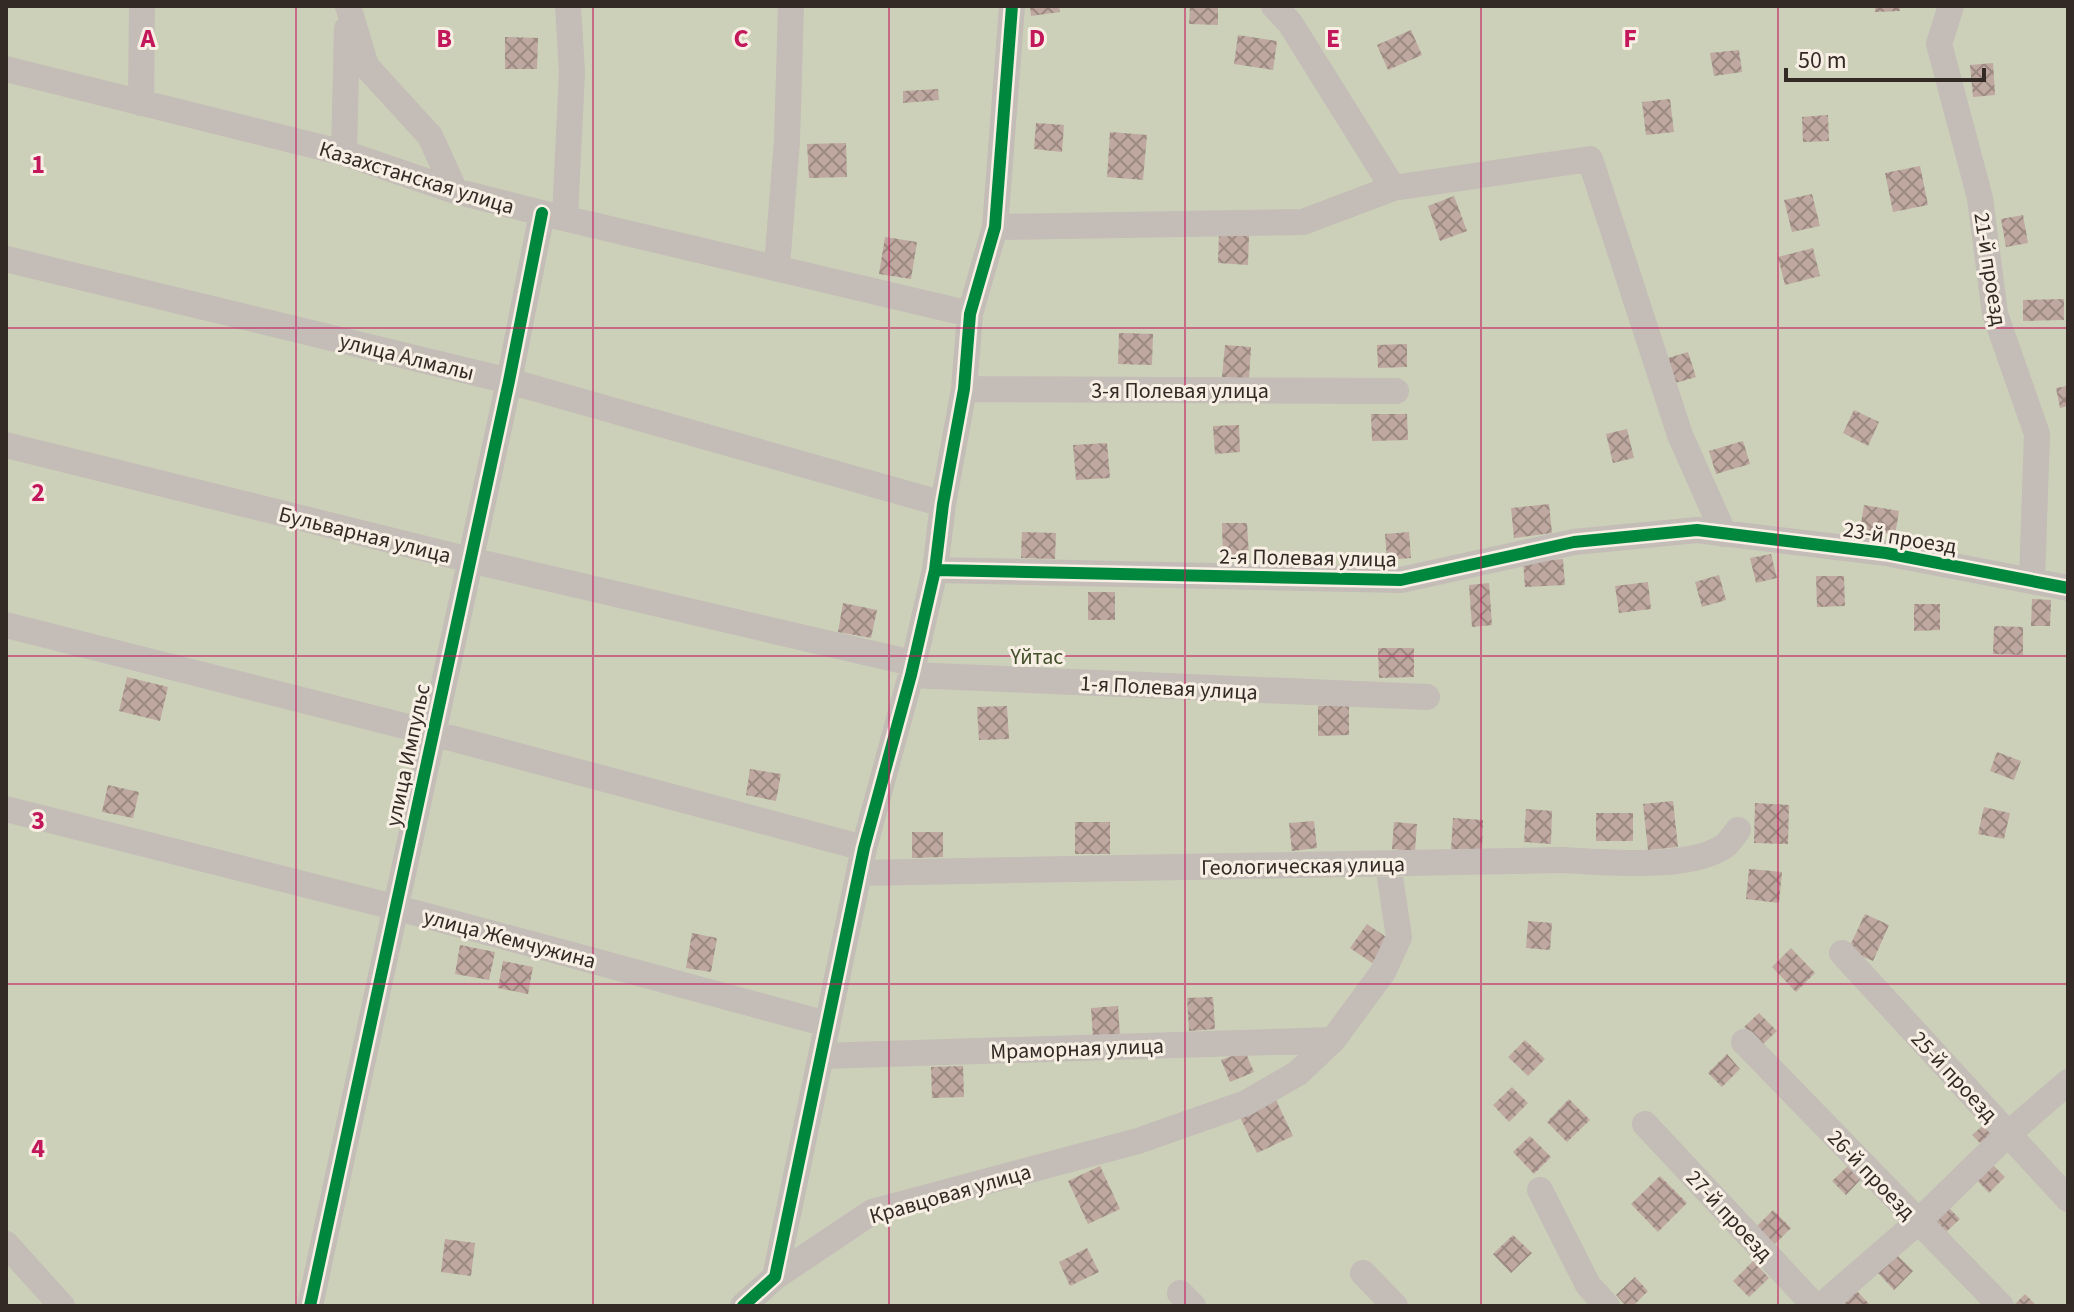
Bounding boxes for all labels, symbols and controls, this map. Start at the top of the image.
text: A [140,20,157,57]
text: B [436,20,452,57]
text: C [733,20,749,57]
text: D [1029,20,1045,57]
text: E [1326,20,1340,57]
text: F [1623,20,1637,57]
scale bar [1786,32,1984,82]
text: 50 m [1798,43,1847,78]
street label: Казахстанская улица [315,133,518,223]
text: 1 [31,146,45,183]
street label: 21-й проезд [1965,210,2015,328]
street label: улица Алмалы [336,325,477,389]
street label: 3-я Полевая улица [1091,375,1269,407]
text: 2 [31,474,45,511]
street label: Бульварная улица [275,498,454,572]
street label: 23-й проезд [1841,513,1959,563]
street label: 2-я Полевая улица [1219,540,1397,576]
park label: Үйтас [1010,641,1063,673]
street label: 1-я Полевая улица [1079,667,1258,709]
street label: улица Импульс [377,681,439,830]
text: 3 [31,802,45,839]
street label: Геологическая улица [1201,848,1405,884]
street label: улица Жемчужина [420,901,600,977]
street label: 25-й проезд [1904,1024,2005,1130]
street label: Мраморная улица [990,1030,1164,1068]
street label: 26-й проезд [1820,1122,1923,1227]
text: 4 [31,1130,45,1167]
street label: Кравцовая улица [866,1156,1035,1232]
street label: 27-й проезд [1679,1163,1780,1269]

